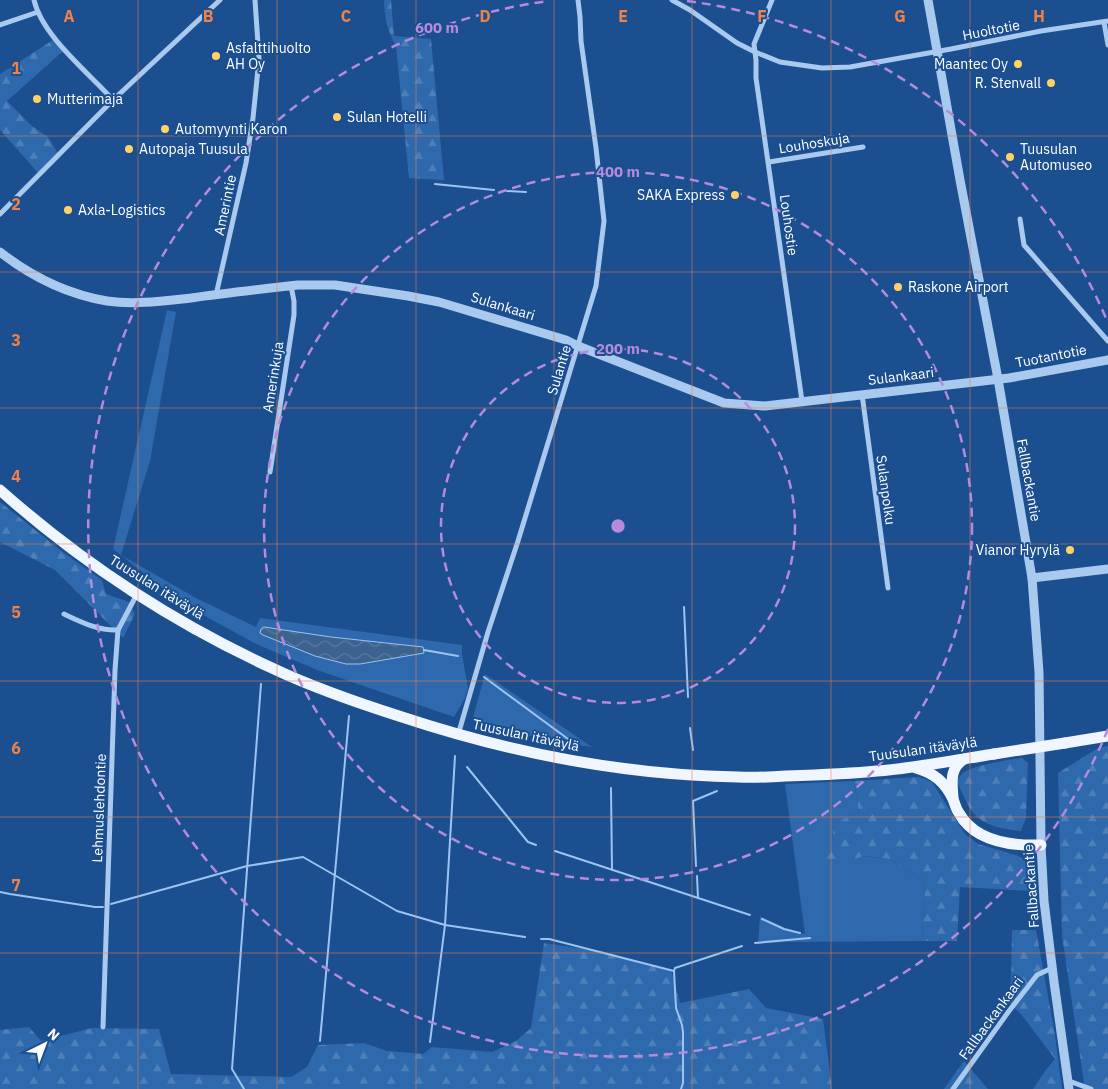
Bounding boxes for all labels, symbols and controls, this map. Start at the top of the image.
text: A [64,6,75,26]
text: B [203,6,214,26]
text: C [341,6,351,26]
text: D [479,6,491,26]
text: E [618,6,628,26]
text: F [757,6,767,26]
text: G [894,6,906,26]
text: H [1033,6,1045,26]
street label: Huoltotie [961,16,1022,44]
text: 600 m [415,18,459,37]
place label: Asfalttihuolto AH Oy [226,39,311,73]
marker: Asfalttihuolto AH Oy [210,50,222,62]
place label: Maantec Oy [934,55,1008,73]
text: 1 [11,58,21,78]
marker: Maantec Oy [1012,58,1024,70]
place label: R. Stenvall [975,74,1041,92]
marker: R. Stenvall [1045,77,1057,89]
place label: Mutterimaja [47,90,123,108]
marker: Mutterimaja [31,93,43,105]
place label: Sulan Hotelli [347,108,427,126]
marker: Sulan Hotelli [331,111,343,123]
place label: Automyynti Karon [175,120,287,138]
marker: Automyynti Karon [159,123,171,135]
street label: Louhoskuja [777,128,851,157]
place label: Autopaja Tuusula [139,140,248,158]
place label: Tuusulan Automuseo [1020,140,1092,174]
marker: Autopaja Tuusula [123,143,135,155]
marker: Tuusulan Automuseo [1004,151,1016,163]
text: 400 m [596,162,640,181]
street label: Amerintie [210,173,240,237]
place label: SAKA Express [637,186,725,204]
marker: SAKA Express [729,189,741,201]
street label: Louhostie [776,193,802,257]
text: 2 [11,194,21,214]
place label: Axla-Logistics [78,201,166,219]
marker: Axla-Logistics [62,204,74,216]
place label: Raskone Airport [908,278,1009,296]
marker: Raskone Airport [892,281,904,293]
street label: Sulankaari [469,288,537,324]
text: 3 [11,330,21,350]
text: 200 m [596,339,640,358]
street label: Amerinkuja [259,340,288,414]
street label: Tuotantotie [1014,340,1088,372]
street label: Sulantie [543,342,575,397]
street label: Sulankaari [867,363,935,389]
street label: Fallbackantie [1013,437,1045,523]
street label: Sulanpolku [872,454,900,526]
text: 4 [11,466,21,486]
centre of rings [609,517,627,535]
place label: Vianor Hyrylä [976,541,1061,559]
marker: Vianor Hyrylä [1064,544,1076,556]
street label: Tuusulan itäväylä [106,551,208,624]
text: 5 [11,602,21,622]
street label: Tuusulan itäväylä [471,715,582,755]
street label: Tuusulan itäväylä [868,732,979,765]
text: 6 [11,738,21,758]
street label: Lehmuslehdontie [88,753,110,863]
street label: Fallbackantie [1019,843,1043,928]
text: 7 [11,875,21,895]
street label: Fallbackankaari [955,973,1027,1063]
north arrow [20,1019,70,1069]
text: N [44,1024,63,1044]

